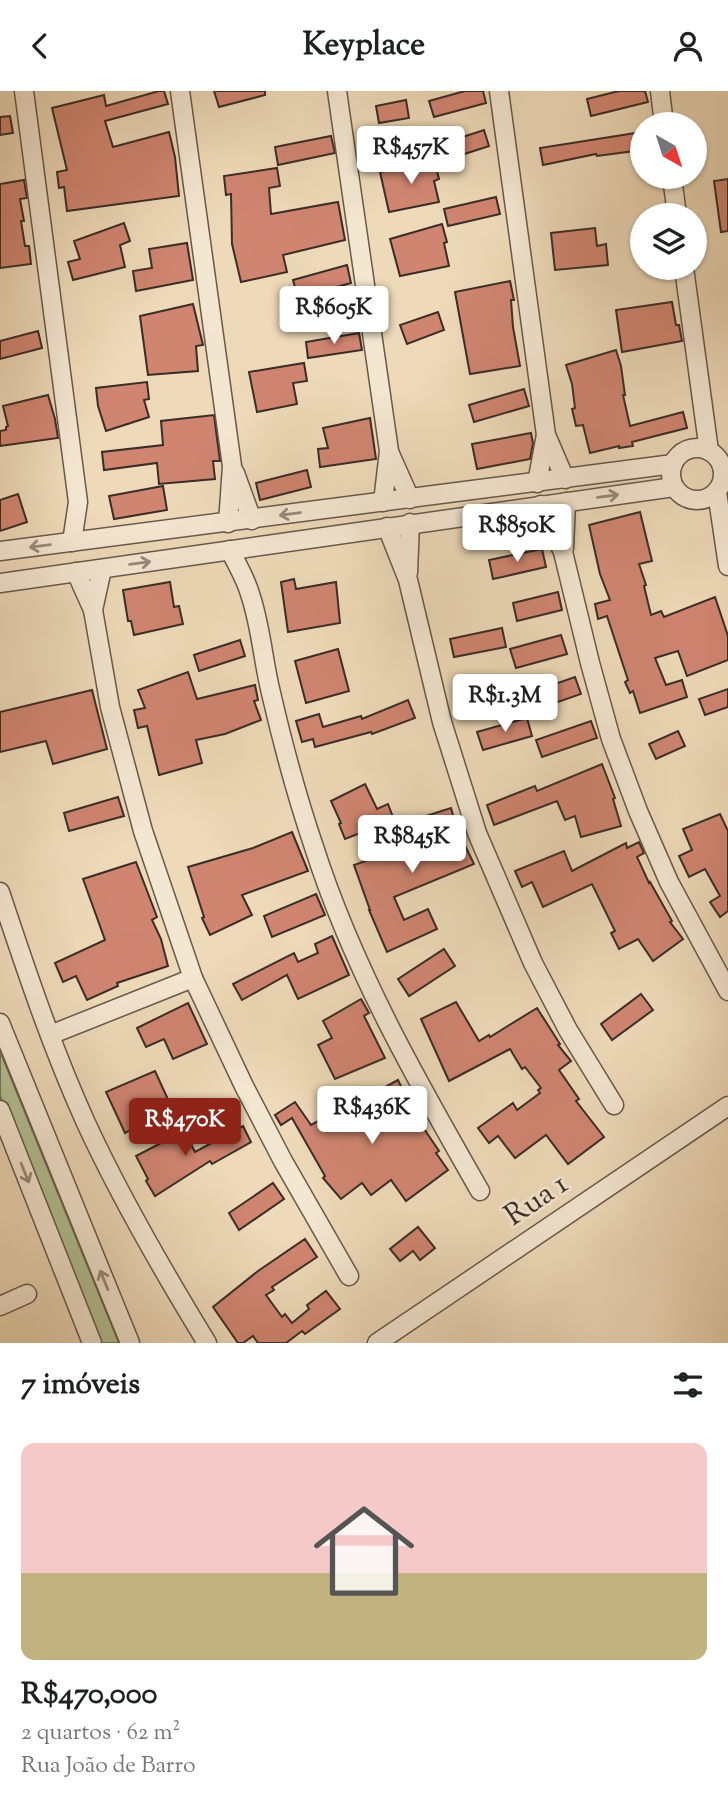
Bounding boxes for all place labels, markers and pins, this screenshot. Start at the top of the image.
pin: R$457K [354,127,468,186]
pin: R$605K [277,287,391,346]
pin: R$850K [460,505,574,564]
pin: R$1.3M [448,675,562,734]
pin: R$845K [355,815,469,875]
pin: R$436K [315,1087,429,1146]
pin: R$470K [128,1098,242,1158]

